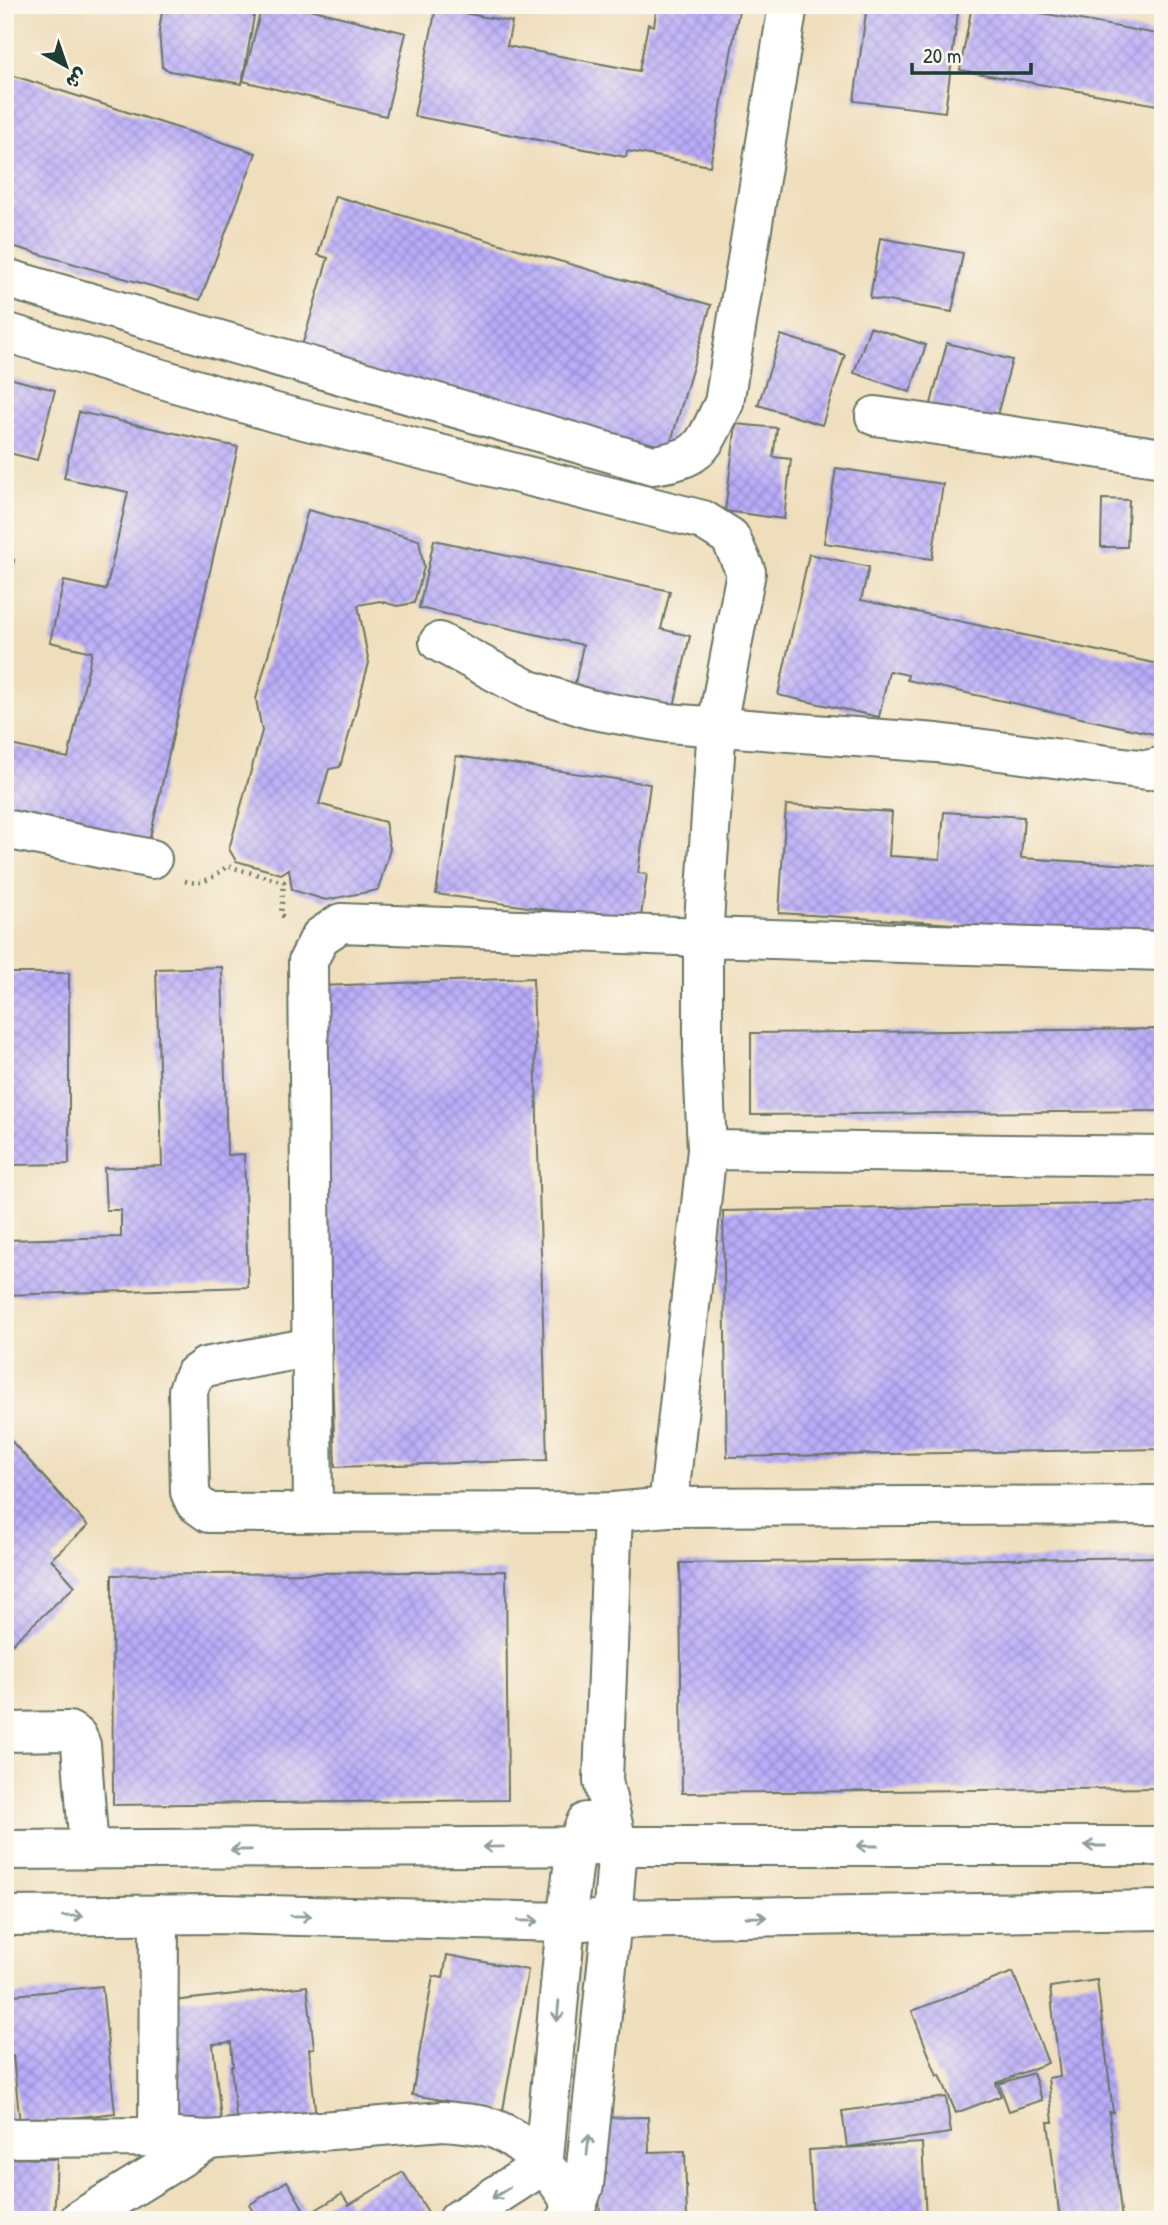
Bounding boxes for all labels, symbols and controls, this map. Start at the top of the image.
north arrow [32,32,102,102]
scale bar [912,32,1032,76]
text: 20 m [923,41,961,70]
text: ش [60,62,93,96]
one-way arrow [856,1839,879,1853]
one-way arrow [1083,1839,1106,1853]
one-way arrow [481,1840,504,1854]
one-way arrow [229,1843,252,1856]
one-way arrow [62,1909,85,1922]
one-way arrow [289,1909,312,1922]
one-way arrow [744,1910,767,1923]
one-way arrow [517,1915,540,1928]
one-way arrow [551,1999,564,2022]
one-way arrow [582,2134,595,2157]
one-way arrow [491,2186,511,2200]

